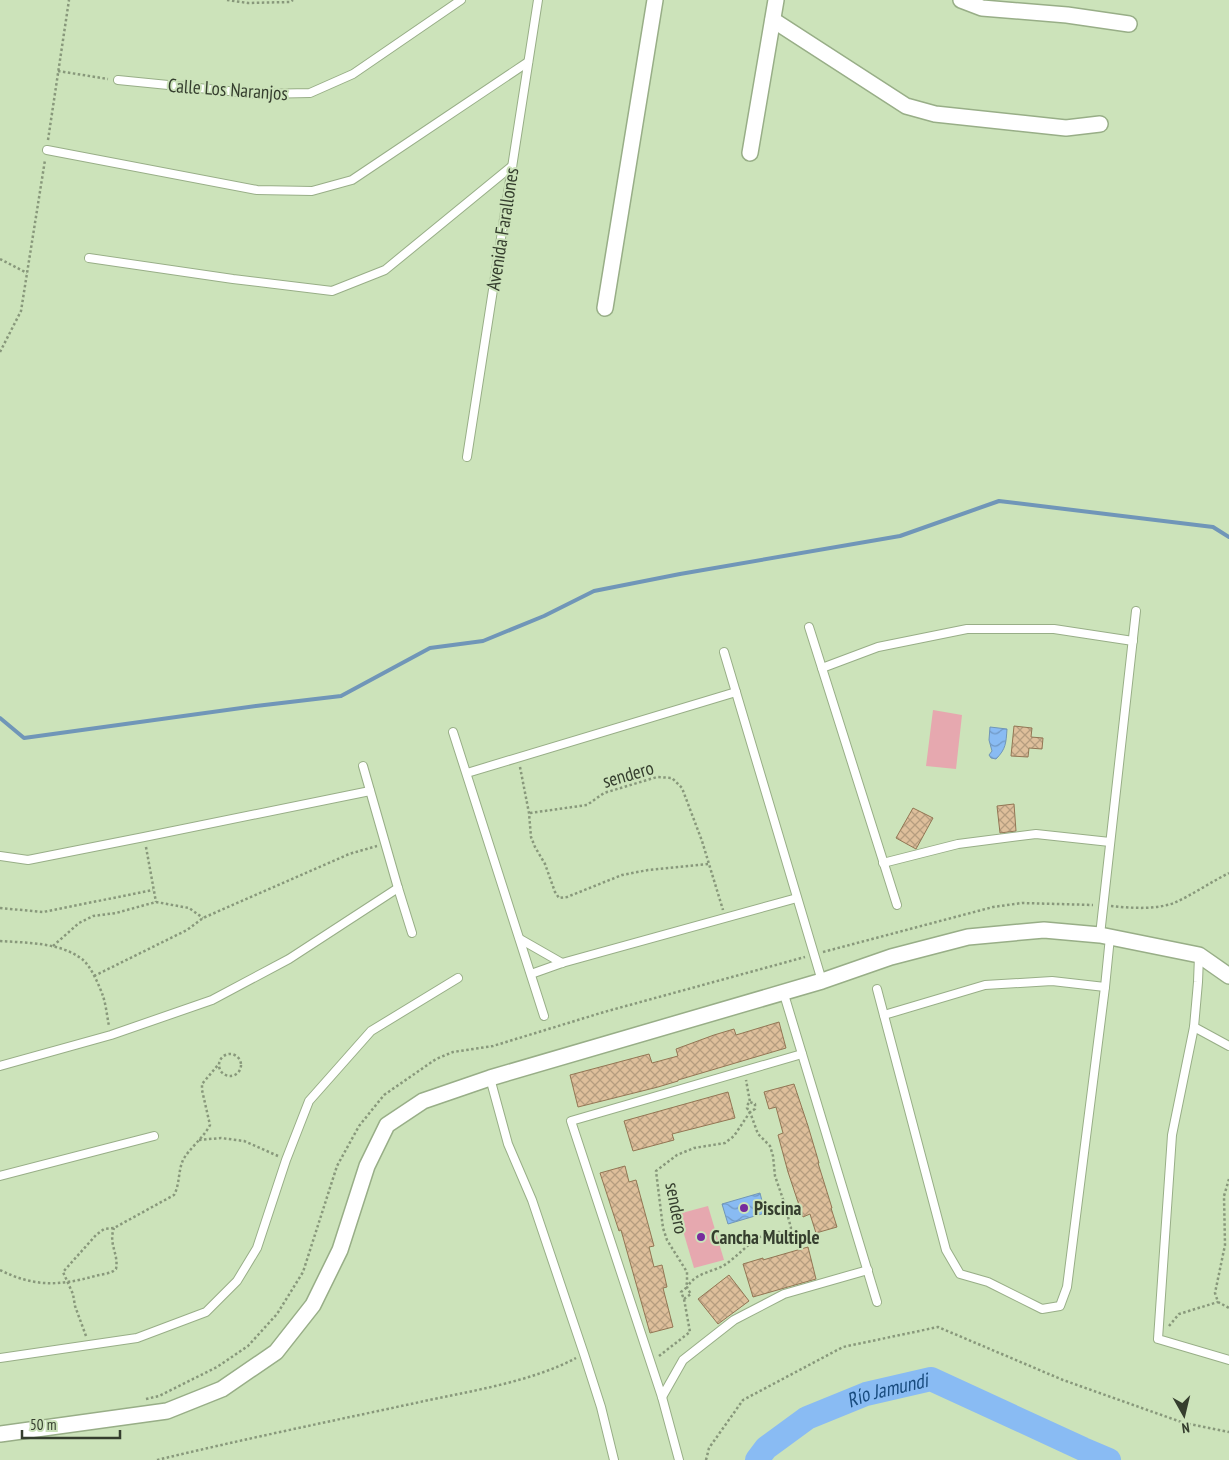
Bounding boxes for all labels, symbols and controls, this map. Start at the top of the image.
street label: Calle Los Naranjos [167,73,289,105]
street label: Avenida Farallones [480,166,524,292]
street label: sendero [600,755,656,793]
street label: sendero [660,1180,694,1236]
place label: Piscina [754,1196,801,1220]
marker: Piscina [738,1202,750,1214]
place label: Cancha Multiple [711,1225,820,1249]
marker: Cancha Multiple [695,1231,707,1243]
water label: Río Jamundi [842,1367,933,1414]
north arrow [1159,1390,1209,1440]
scale bar [22,1408,120,1440]
text: 50 m [30,1415,56,1434]
text: N [1181,1418,1191,1437]

